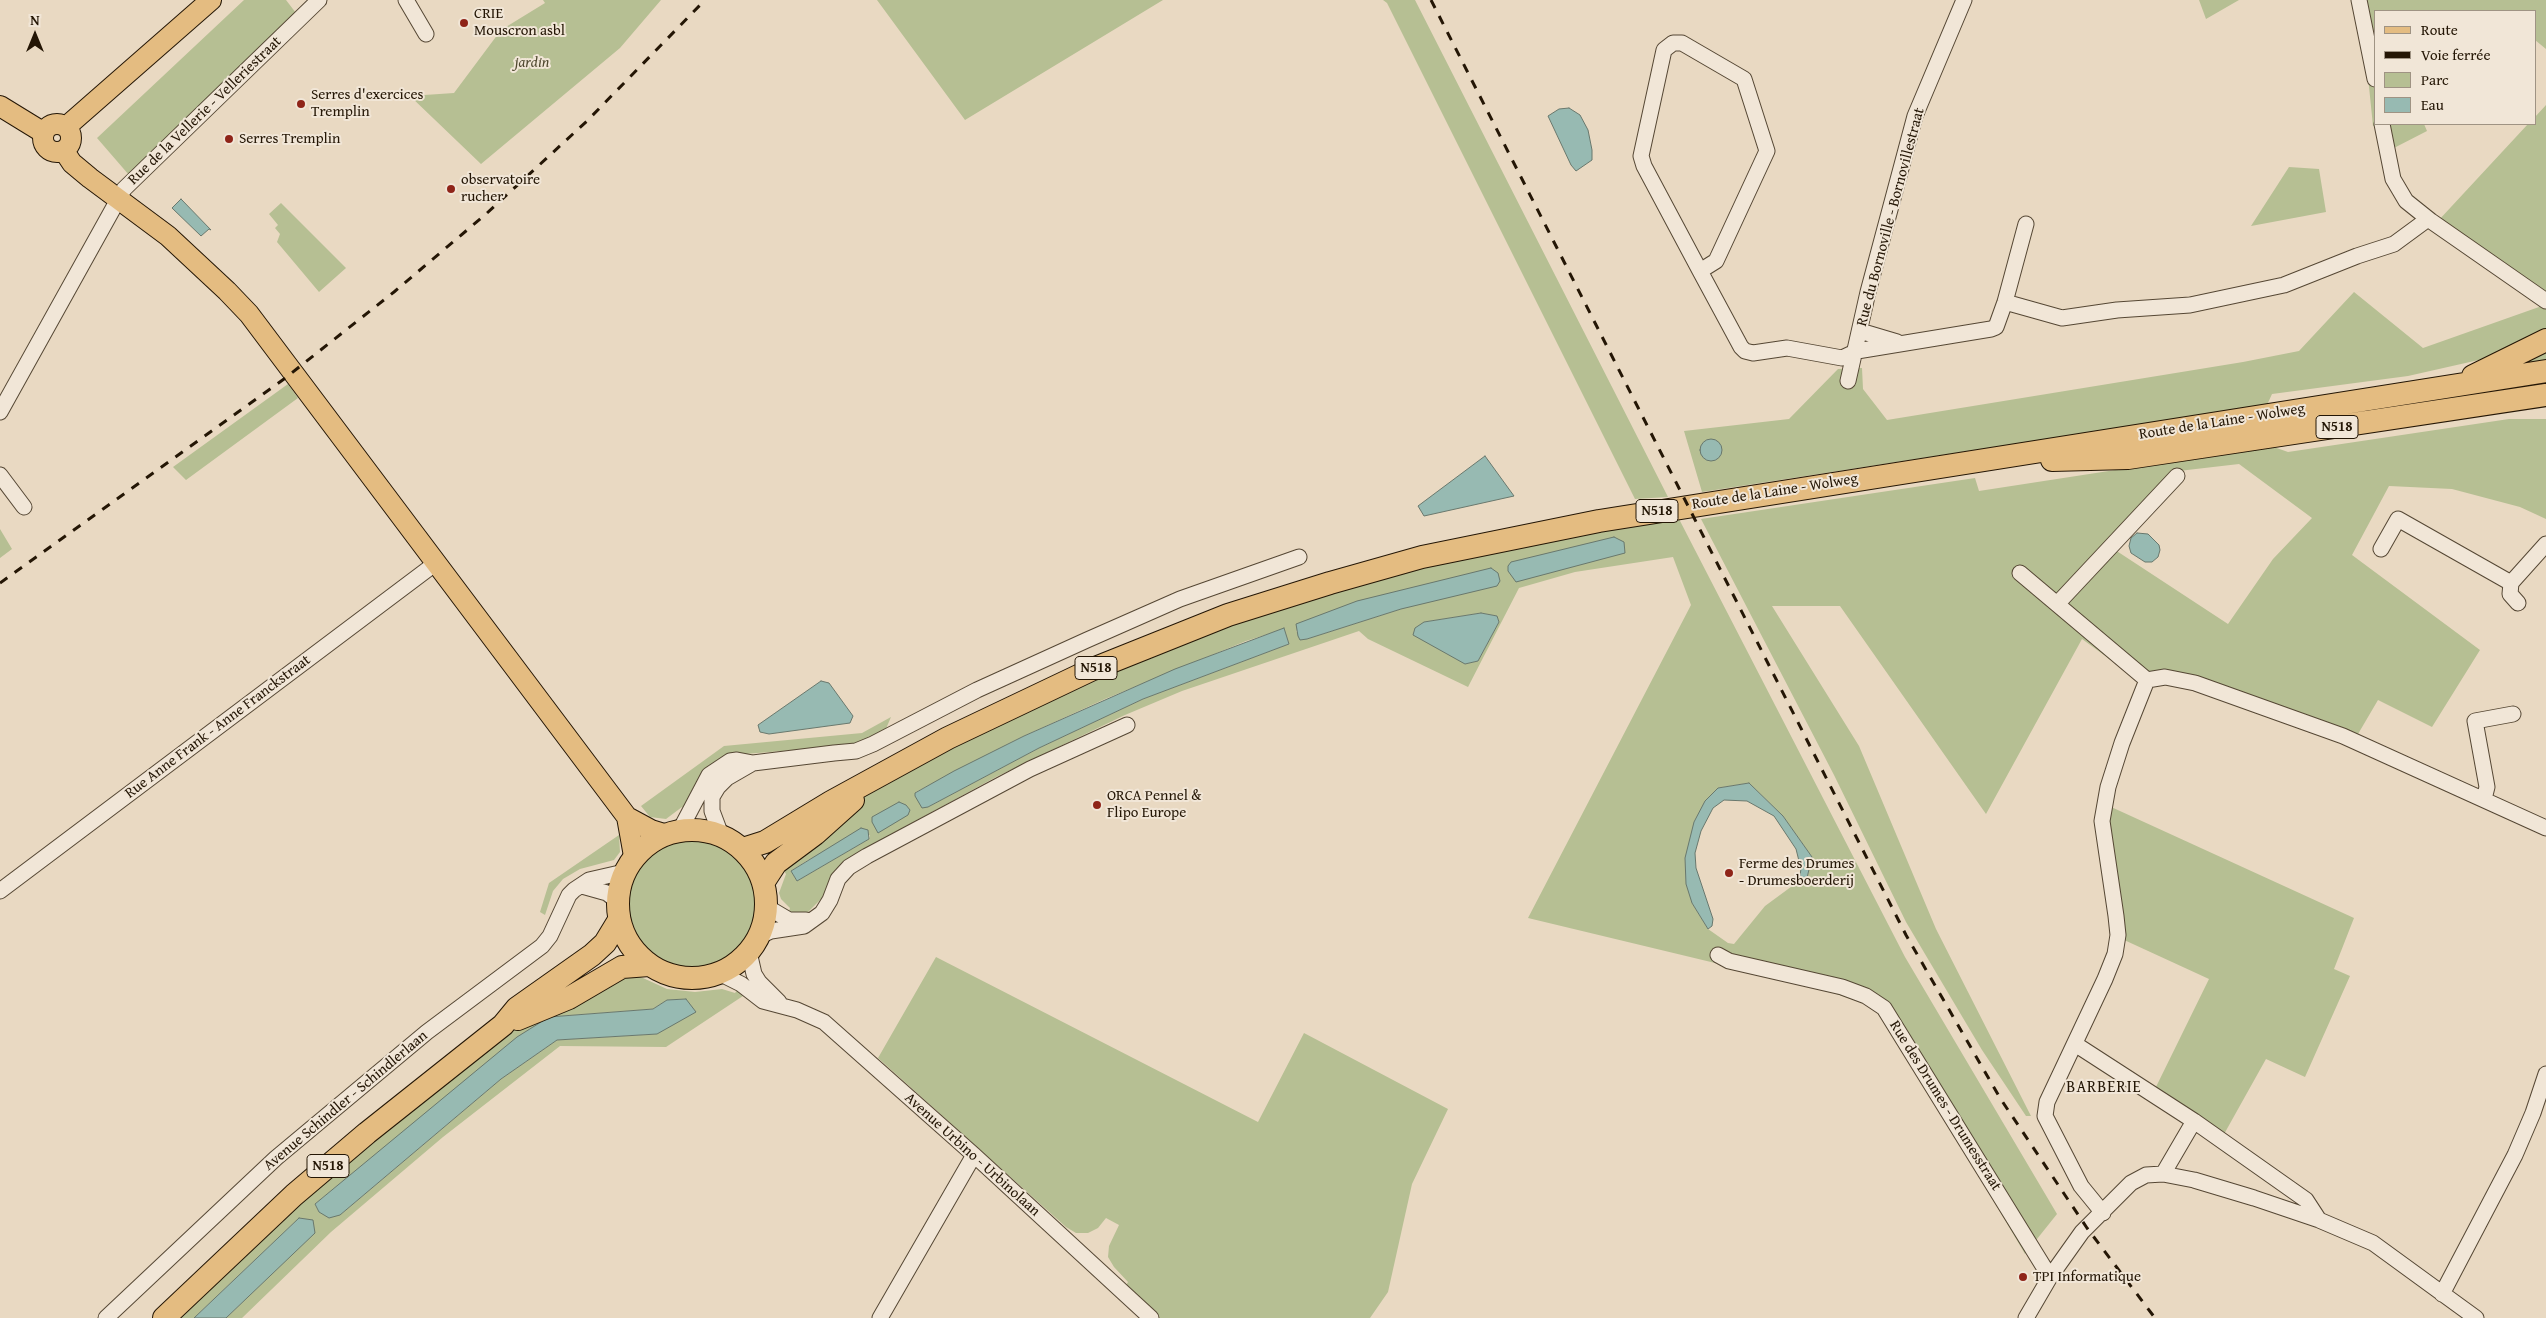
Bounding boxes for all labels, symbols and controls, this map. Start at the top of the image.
place label: CRIE Mouscron asbl [474,5,565,40]
north arrow [10,10,60,60]
text: N [30,10,40,30]
legend [2374,10,2536,125]
marker: CRIE Mouscron asbl [458,17,470,29]
text: Route [2421,19,2458,40]
street label: Rue de la Vellerie - Velleriestraat [125,33,285,189]
text: Voie ferrée [2421,44,2490,65]
park label: jardin [515,54,549,72]
text: Parc [2421,69,2449,90]
place label: Serres d'exercices Tremplin [311,86,423,121]
text: Eau [2421,94,2444,115]
marker: Serres d'exercices Tremplin [295,98,307,110]
street label: Rue du Bornoville - Bornovillestraat [1853,106,1929,328]
place label: Serres Tremplin [239,130,340,148]
marker: Serres Tremplin [223,133,235,145]
place label: observatoire rucher [461,171,540,206]
marker: observatoire rucher [445,183,457,195]
street label: Route de la Laine - Wolweg [2138,400,2306,444]
road number: N518 [2316,416,2358,438]
street label: Route de la Laine - Wolweg [1691,470,1859,514]
road number: N518 [1636,500,1678,522]
street label: Rue Anne Frank - Anne Franckstraat [122,651,314,803]
road number: N518 [1075,656,1117,680]
place label: ORCA Pennel & Flipo Europe [1107,787,1202,822]
marker: ORCA Pennel & Flipo Europe [1091,799,1103,811]
place label: Ferme des Drumes - Drumesboerderij [1739,855,1855,890]
marker: Ferme des Drumes - Drumesboerderij [1723,867,1735,879]
street label: Rue des Drumes - Drumesstraat [1885,1018,2005,1194]
street label: Avenue Schindler - Schindlerlaan [260,1027,432,1175]
district label: BARBERIE [2065,1078,2143,1098]
street label: Avenue Urbino - Urbinolaan [901,1089,1043,1221]
road number: N518 [307,1154,349,1178]
place label: TPI Informatique [2033,1268,2141,1286]
marker: TPI Informatique [2017,1271,2029,1283]

